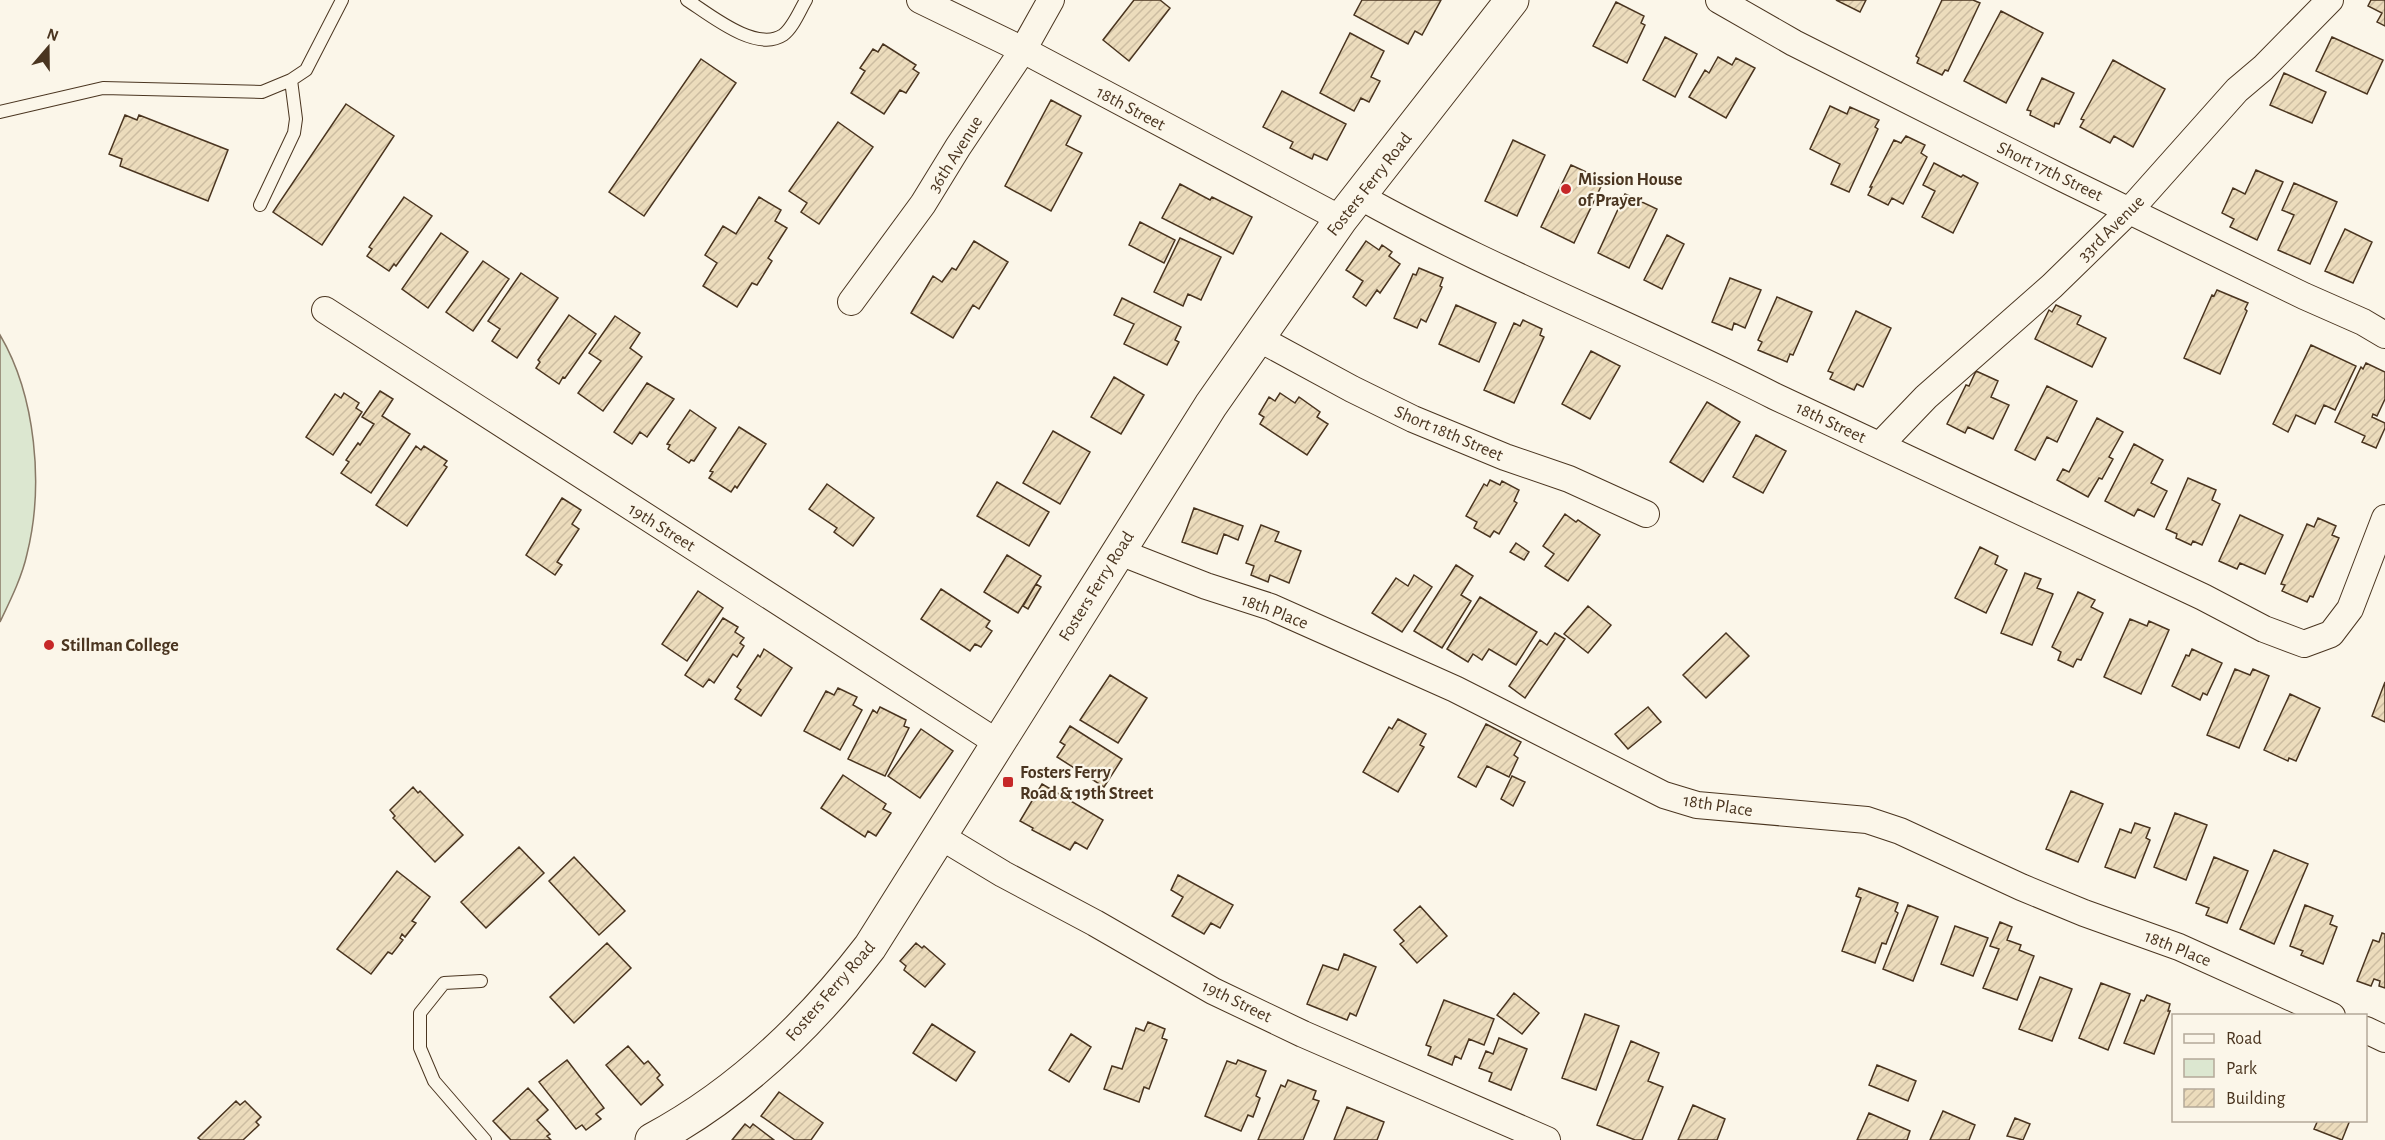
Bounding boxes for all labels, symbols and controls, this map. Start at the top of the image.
north arrow [18,18,78,78]
text: N [45,25,61,44]
street label: 18th Street [1093,83,1168,135]
street label: 36th Avenue [925,113,986,196]
street label: Fosters Ferry Road [1324,130,1416,240]
street label: Short 17th Street [1994,139,2105,205]
place label: Mission House of Prayer [1578,171,1682,210]
marker: Mission House of Prayer [1559,182,1573,196]
street label: 33rd Avenue [2075,192,2148,265]
street label: 18th Street [1793,399,1869,447]
street label: Short 18th Street [1392,403,1506,465]
street label: 19th Street [625,500,698,556]
street label: Fosters Ferry Road [1056,528,1138,645]
street label: 18th Place [1239,591,1311,633]
place label: Stillman College [61,637,179,655]
marker: Stillman College [42,638,56,652]
place label: Fosters Ferry Road & 19th Street [1020,764,1153,803]
marker: Fosters Ferry Road & 19th Street [1001,775,1015,789]
street label: 18th Place [1682,792,1754,820]
street label: 18th Place [2142,927,2214,970]
street label: Fosters Ferry Road [783,938,879,1045]
street label: 19th Street [1199,977,1274,1027]
legend [2172,1014,2367,1122]
text: Road [2226,1030,2262,1048]
text: Park [2226,1060,2258,1078]
text: Building [2226,1090,2286,1108]

